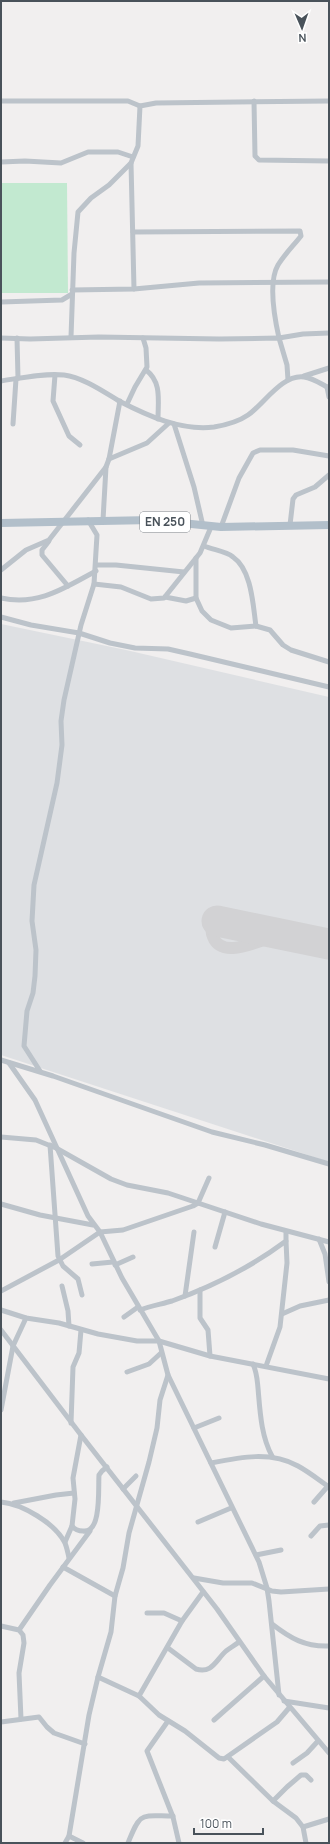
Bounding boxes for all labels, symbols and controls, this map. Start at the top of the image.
north arrow [282,8,322,48]
text: N [298,31,307,46]
road number: EN 250 [140,512,190,532]
scale bar [194,1810,263,1836]
text: 100 m [200,1815,232,1832]

